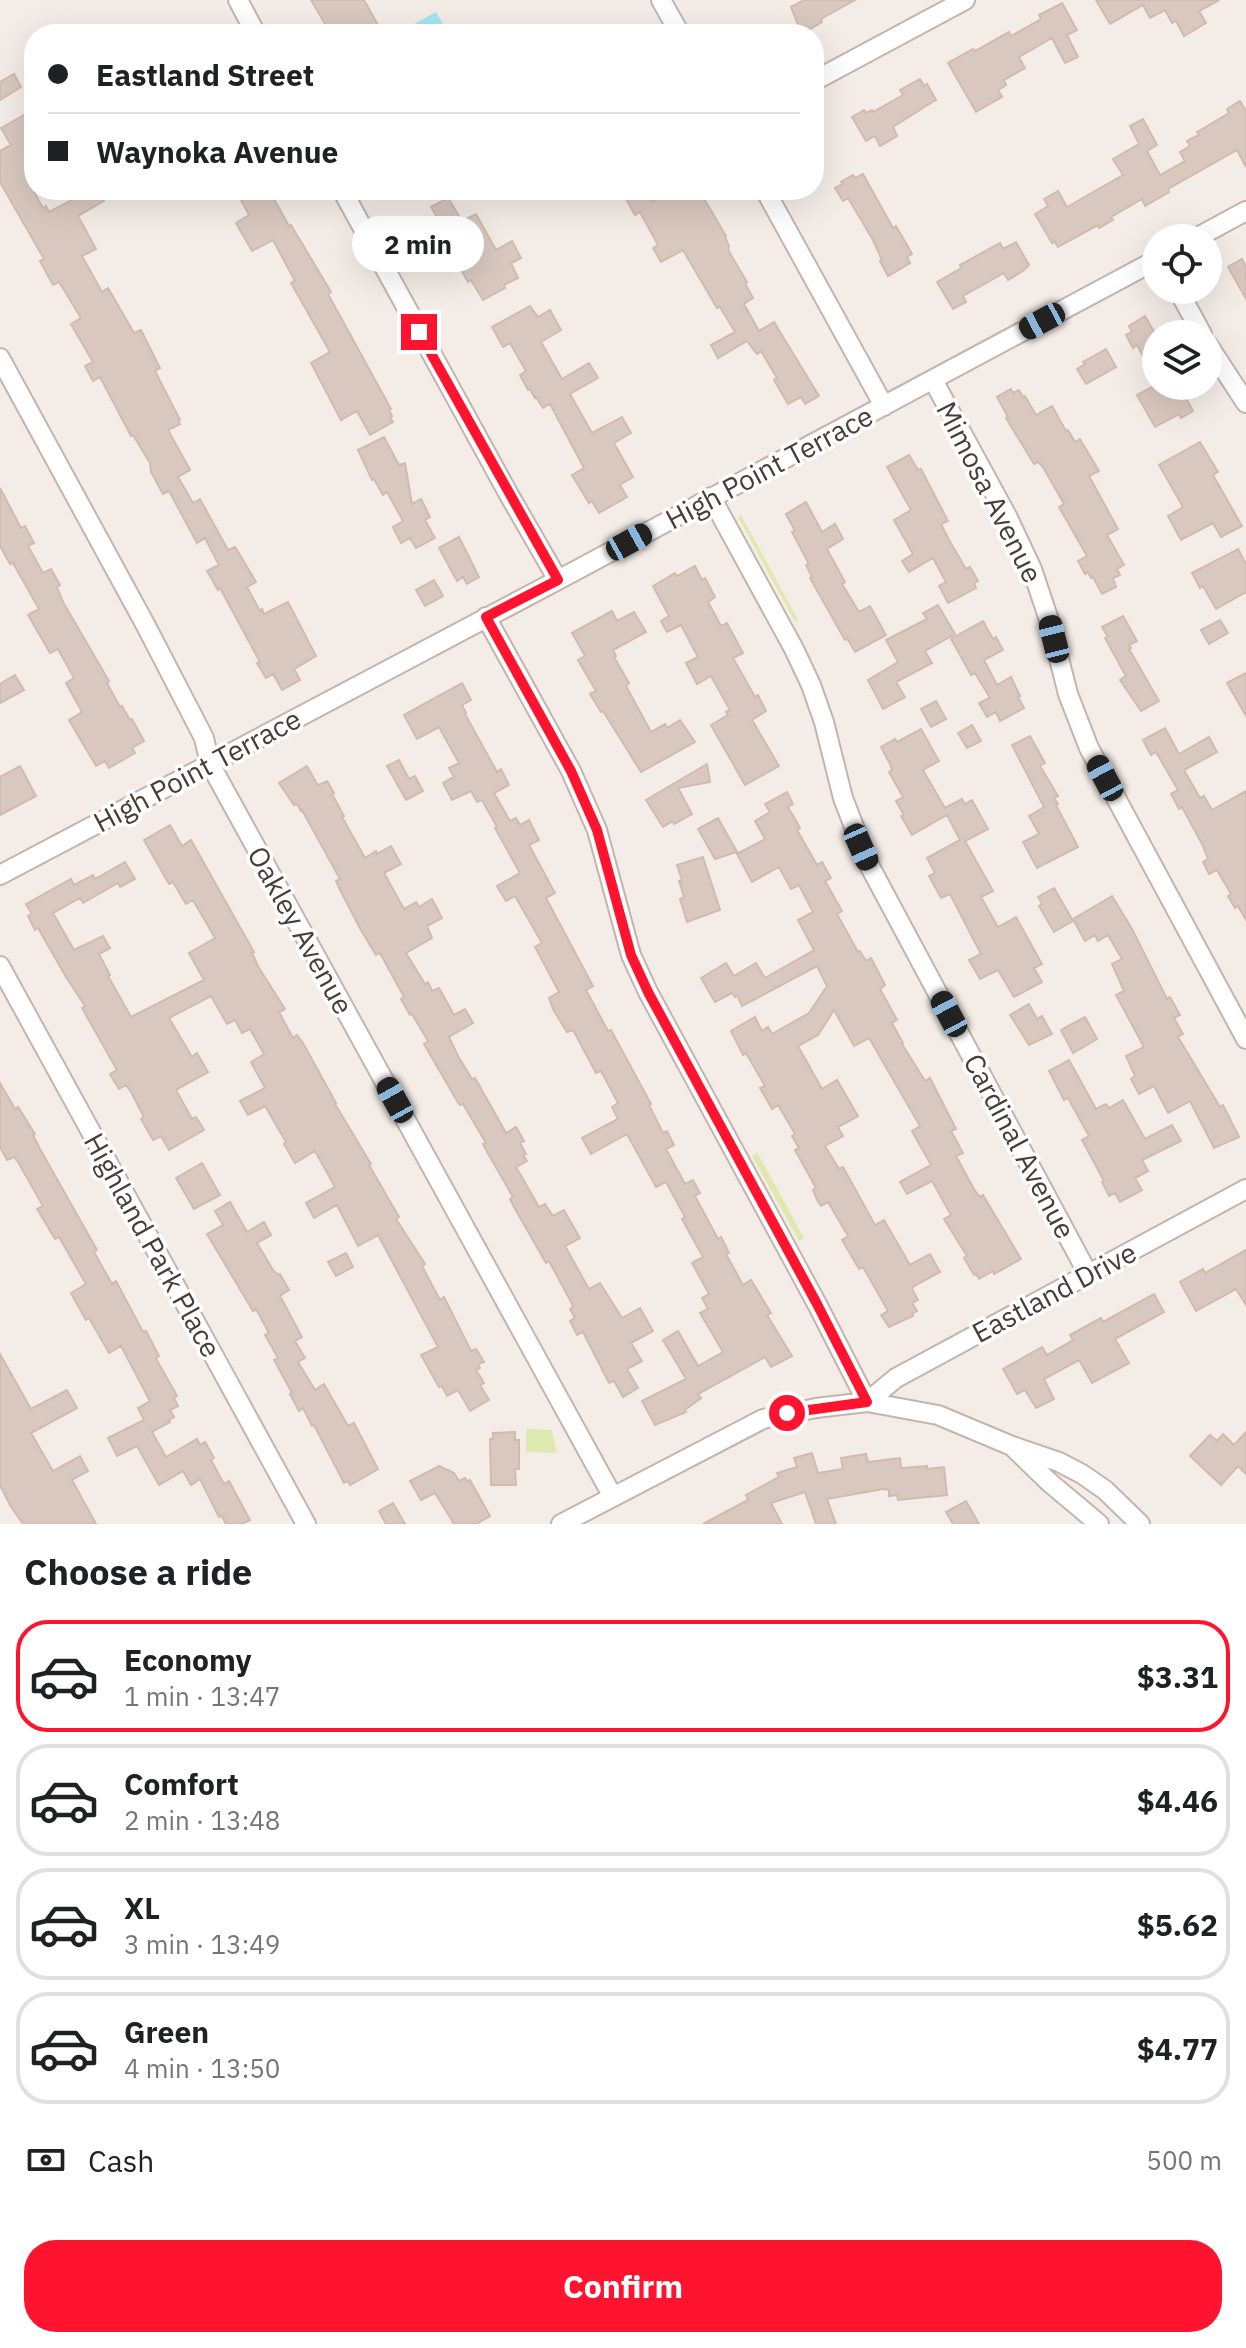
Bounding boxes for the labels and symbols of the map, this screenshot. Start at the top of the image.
callout: 2 min [353,216,485,272]
car [1015,299,1069,343]
route end [401,314,437,350]
street label: Mimosa Avenue [928,395,1052,589]
street label: High Point Terrace [659,397,879,537]
car [602,520,656,564]
car [1037,613,1071,665]
street label: High Point Terrace [87,700,307,840]
car [1083,751,1127,805]
car [840,820,882,874]
street label: Oakley Avenue [240,839,362,1021]
car [927,987,971,1041]
street label: Cardinal Avenue [956,1047,1084,1245]
car [373,1073,417,1127]
street label: Highland Park Place [76,1126,230,1364]
street label: Eastland Drive [965,1233,1143,1351]
route start [769,1395,805,1431]

